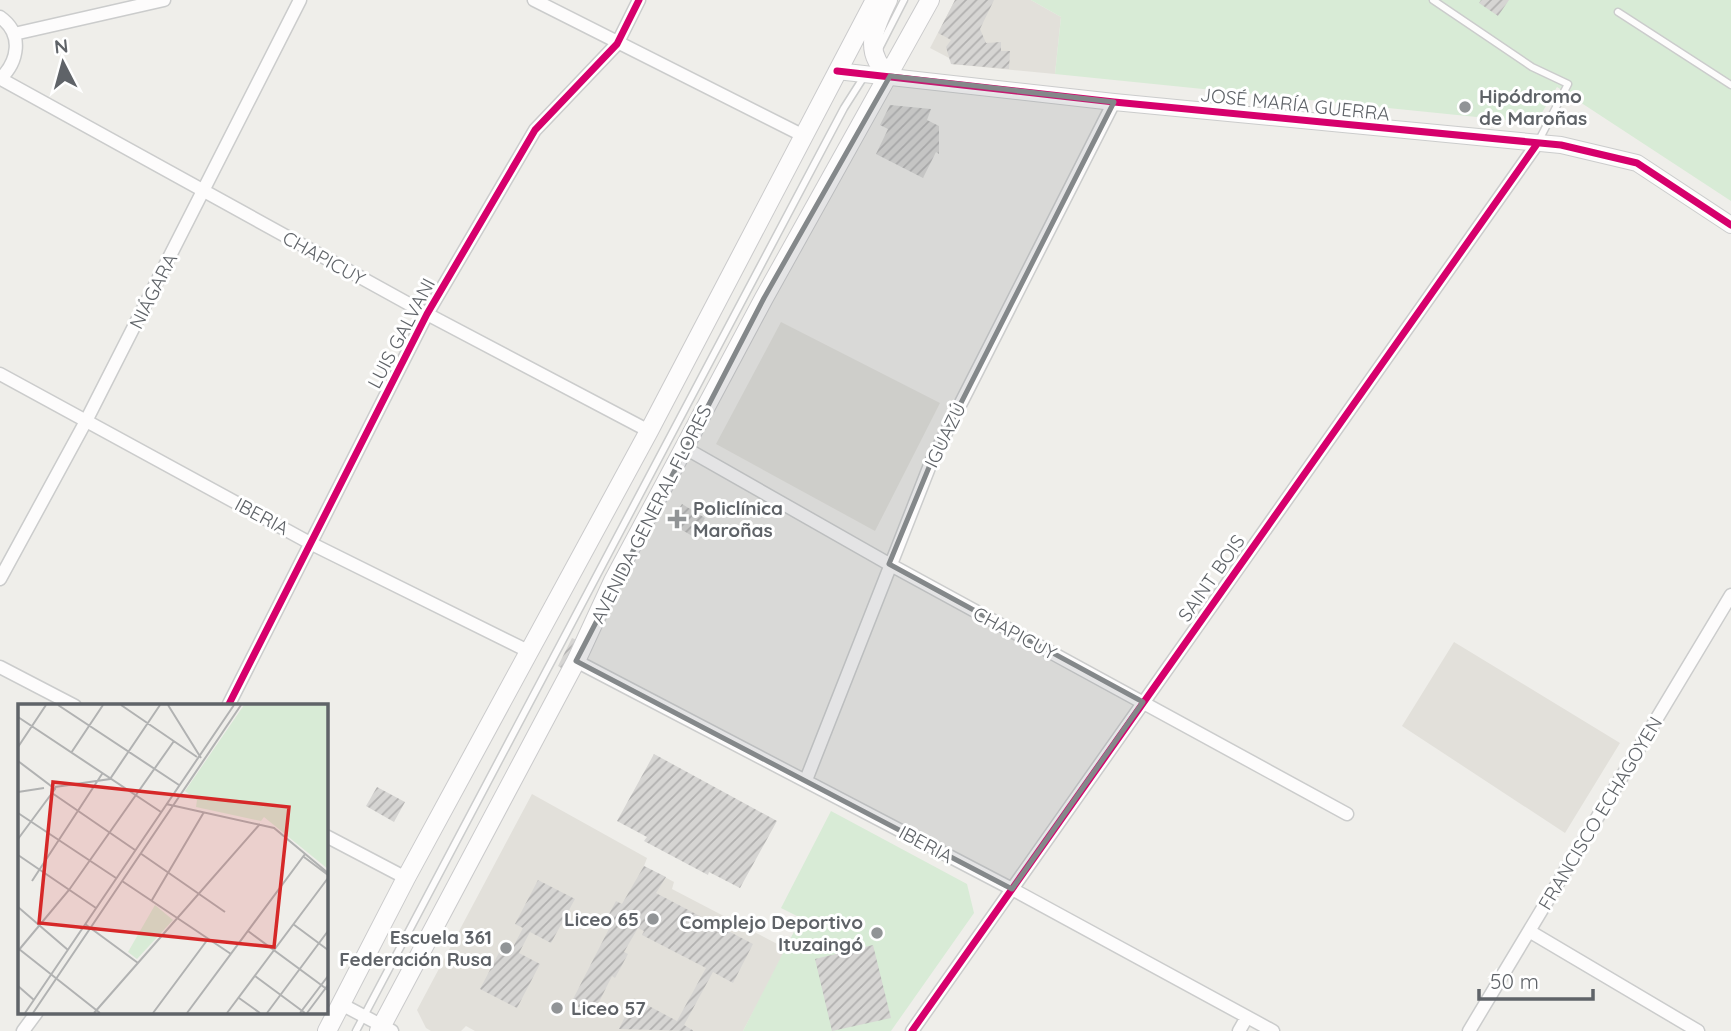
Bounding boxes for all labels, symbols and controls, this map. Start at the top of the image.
north arrow [28,28,98,98]
text: N [53,33,69,59]
street label: JOSÉ MARÍA GUERRA [1199,82,1391,126]
place label: Hipódromo de Maroñas [1479,84,1587,130]
marker: Hipódromo de Maroñas [1457,99,1473,115]
street label: CHAPICUY [278,225,370,291]
street label: NIÁGARA [124,249,182,333]
street label: LUIS GALVANI [362,274,440,392]
street label: IGUAZÚ [919,399,971,471]
street label: AVENIDA GENERAL FLORES [585,401,717,627]
street label: IBERIA [231,492,293,540]
place label: Policlínica Maroñas [693,496,783,542]
marker: Policlínica Maroñas [667,509,687,529]
street label: SAINT BOIS [1172,530,1250,626]
street label: CHAPICUY [969,601,1061,665]
inset map [18,704,327,1014]
street label: FRANCISCO ECHAGOYEN [1533,712,1667,914]
street label: IBERIA [895,820,957,868]
place label: Liceo 65 [564,907,639,931]
place label: Complejo Deportivo Ituzaingó [680,910,863,956]
marker: Liceo 65 [645,911,661,927]
place label: Escuela 361 Federación Rusa [339,925,492,971]
marker: Complejo Deportivo Ituzaingó [869,925,885,941]
marker: Escuela 361 Federación Rusa [498,940,514,956]
scale bar [1479,958,1593,1002]
text: 50 m [1490,968,1539,994]
place label: Liceo 57 [571,996,646,1020]
marker: Liceo 57 [549,1000,565,1016]

